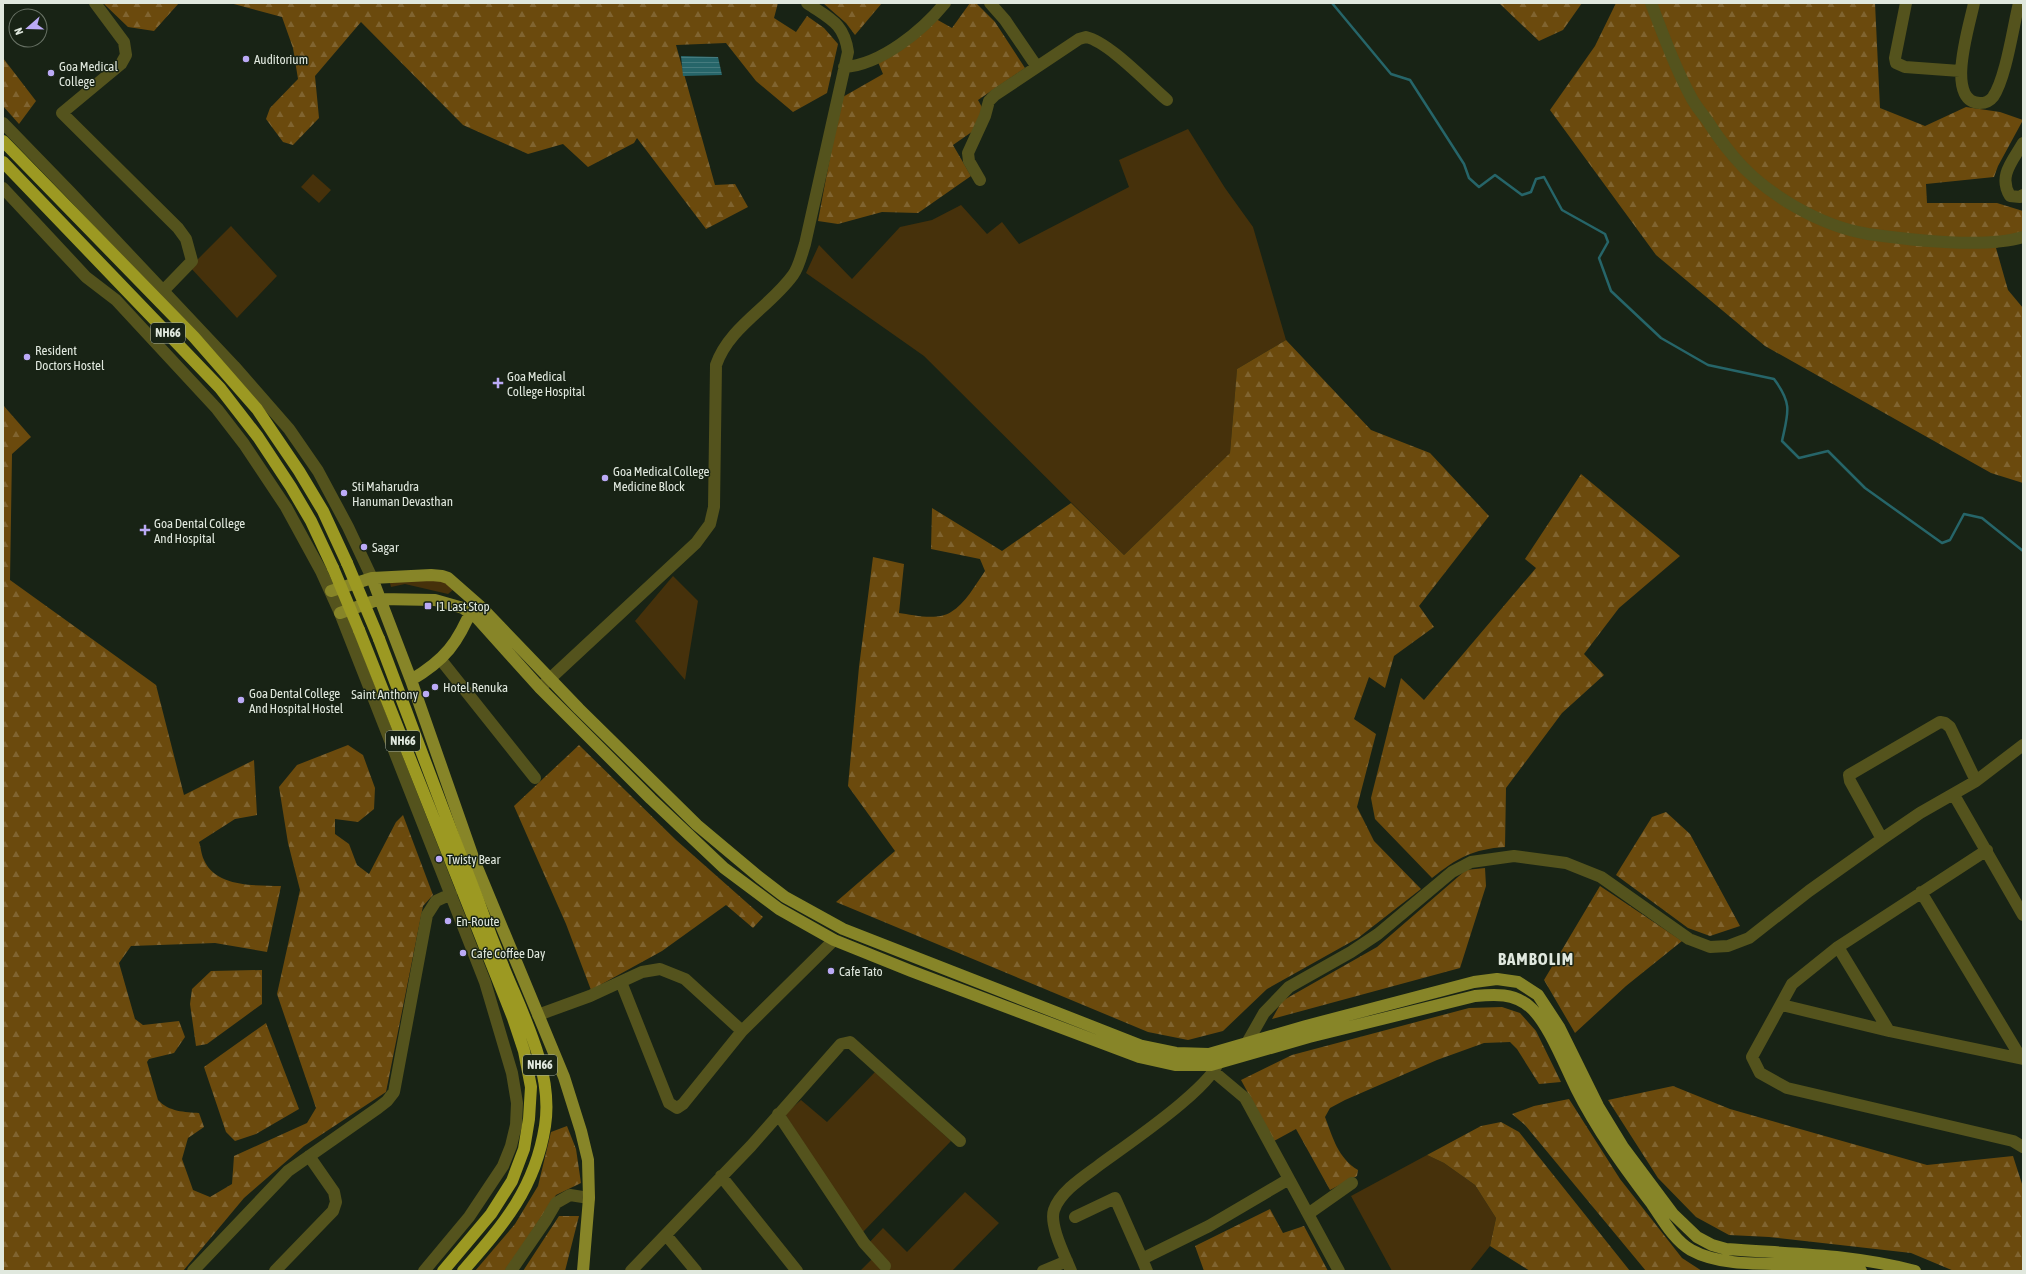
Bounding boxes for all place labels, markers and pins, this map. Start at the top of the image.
place label: Auditorium [254,52,308,67]
marker: Auditorium [241,54,251,64]
place label: Goa Medical College [59,59,118,89]
marker: Goa Medical College [46,68,56,78]
place label: Resident Doctors Hostel [35,343,105,373]
marker: Resident Doctors Hostel [22,352,32,362]
place label: Goa Medical College Hospital [507,369,586,399]
marker: Goa Medical College Hospital [492,377,504,389]
place label: Goa Medical College Medicine Block [613,464,710,494]
marker: Goa Medical College Medicine Block [600,473,610,483]
place label: Sti Maharudra Hanuman Devasthan [352,479,453,509]
marker: Sti Maharudra Hanuman Devasthan [339,488,349,498]
place label: Goa Dental College And Hospital [154,516,245,546]
marker: Goa Dental College And Hospital [139,524,151,536]
place label: Sagar [372,540,399,555]
marker: Sagar [359,542,369,552]
place label: I1 Last Stop [436,599,490,614]
marker: I1 Last Stop [423,601,433,611]
place label: Hotel Renuka [443,680,508,695]
marker: Hotel Renuka [430,682,440,692]
place label: Goa Dental College And Hospital Hostel [249,686,344,716]
place label: Saint Anthony [351,687,419,702]
marker: Saint Anthony [421,689,431,699]
marker: Goa Dental College And Hospital Hostel [236,695,246,705]
place label: Twisty Bear [447,852,501,867]
marker: Twisty Bear [434,854,444,864]
place label: En-Route [456,914,500,929]
marker: En-Route [443,916,453,926]
place label: Cafe Coffee Day [471,946,546,961]
marker: Cafe Coffee Day [458,948,468,958]
place label: Cafe Tato [839,964,883,979]
marker: Cafe Tato [826,966,836,976]

